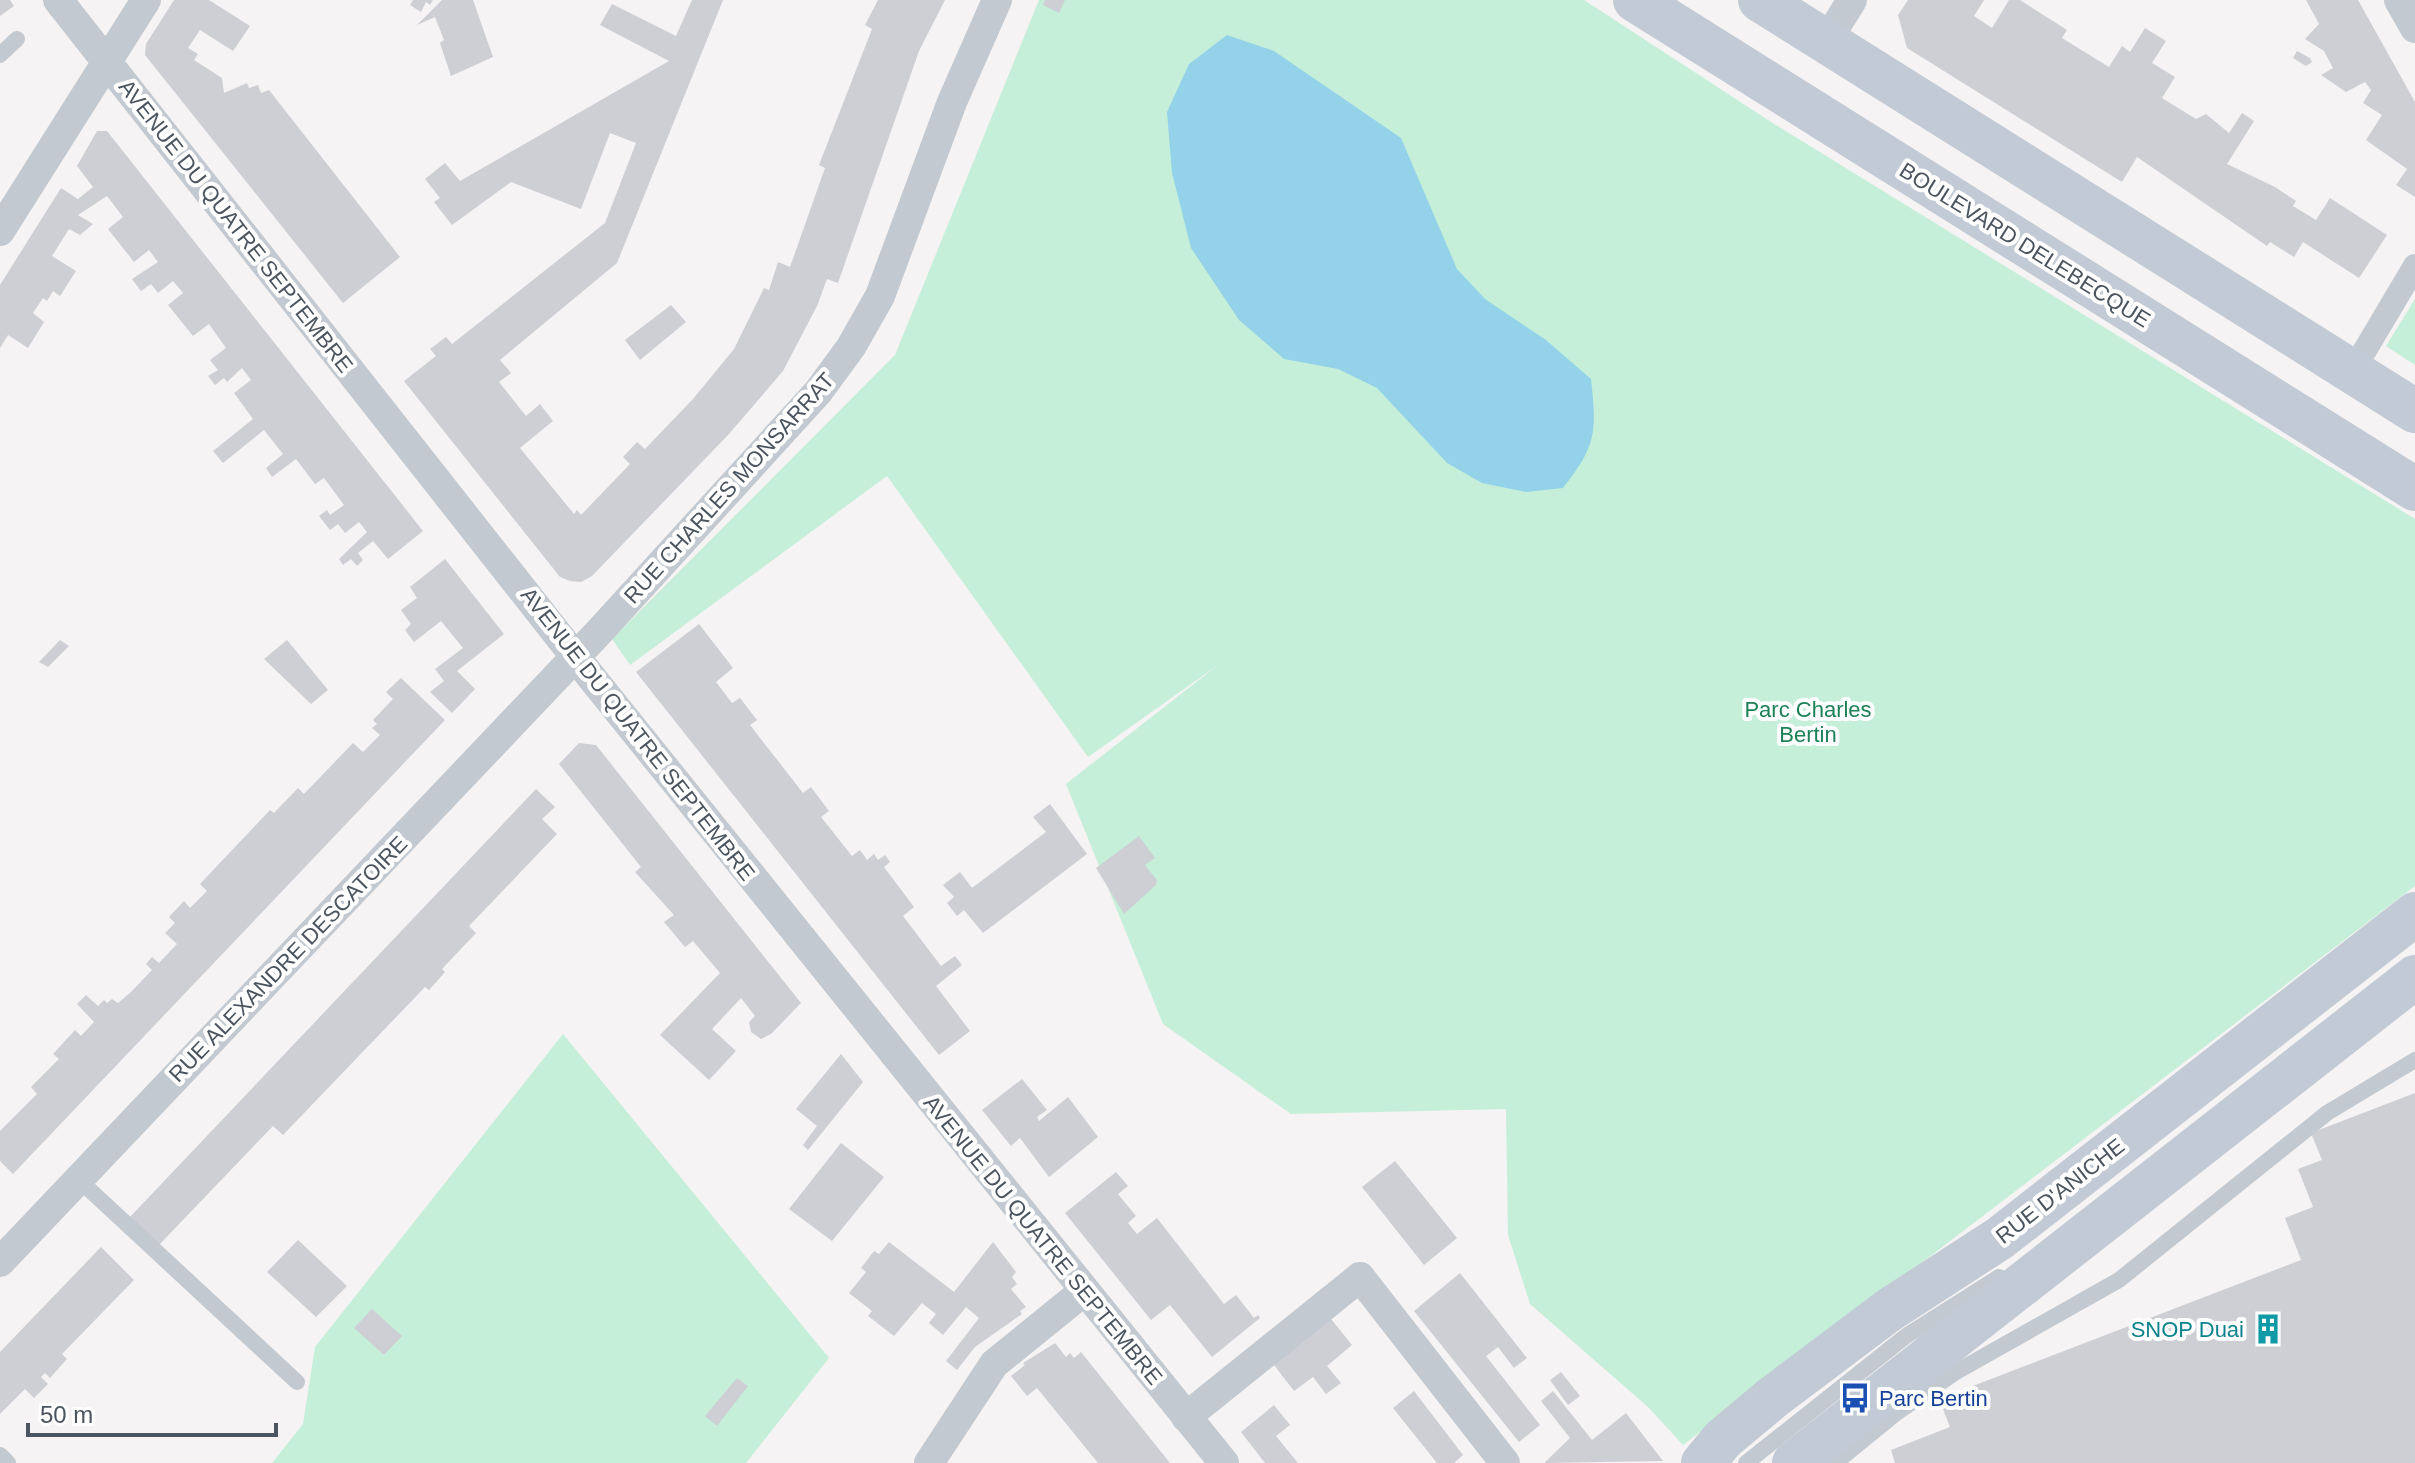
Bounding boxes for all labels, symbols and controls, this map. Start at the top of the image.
street label: AVENUE DU QUATRE SEPTEMBRE [114,75,358,377]
street label: BOULEVARD DELEBECQUE [1895,157,2155,333]
street label: RUE CHARLES MONSARRAT [619,368,839,608]
street label: AVENUE DU QUATRE SEPTEMBRE [516,583,760,885]
park label: Parc Charles Bertin [1744,697,1872,747]
street label: RUE ALEXANDRE DESCATOIRE [164,831,412,1087]
street label: AVENUE DU QUATRE SEPTEMBRE [919,1090,1167,1390]
street label: RUE D'ANICHE [1991,1133,2129,1249]
building icon: SNOP Duai [2251,1312,2285,1346]
place label: SNOP Duai [2131,1317,2244,1342]
bus stop icon: Parc Bertin [1838,1381,1872,1415]
place label: Parc Bertin [1879,1386,1988,1411]
scale bar [28,1387,276,1437]
text: 50 m [40,1401,93,1428]

